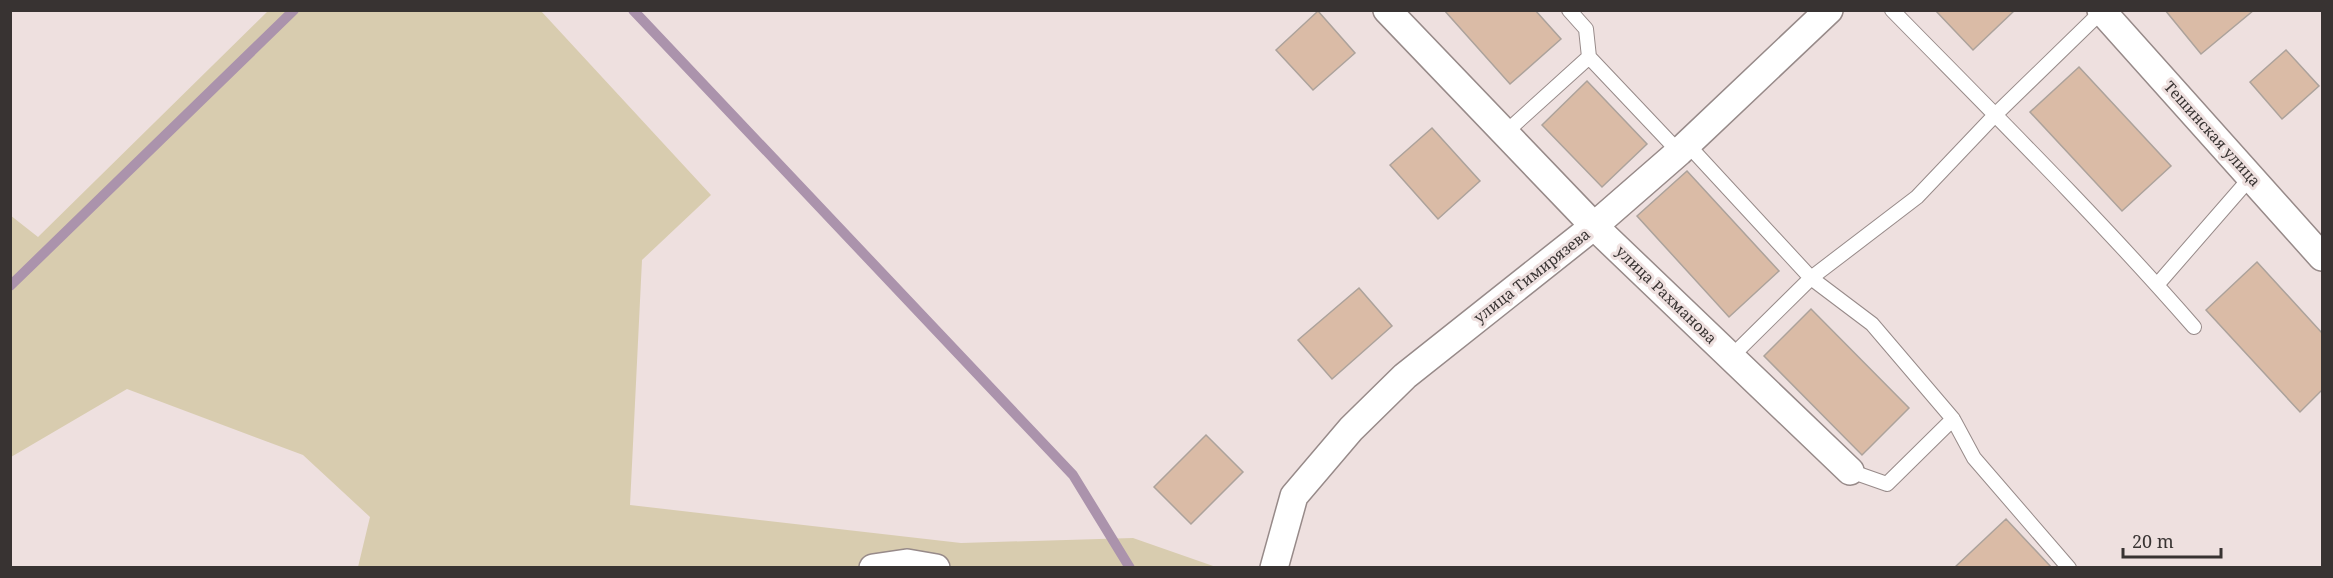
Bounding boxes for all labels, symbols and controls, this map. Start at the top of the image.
street label: Тешинская улица [2160,76,2265,190]
street label: улица Тимирязева [1469,224,1594,327]
street label: улица Рахманова [1612,241,1722,348]
scale bar [2123,521,2220,559]
text: 20 m [2132,529,2174,553]

